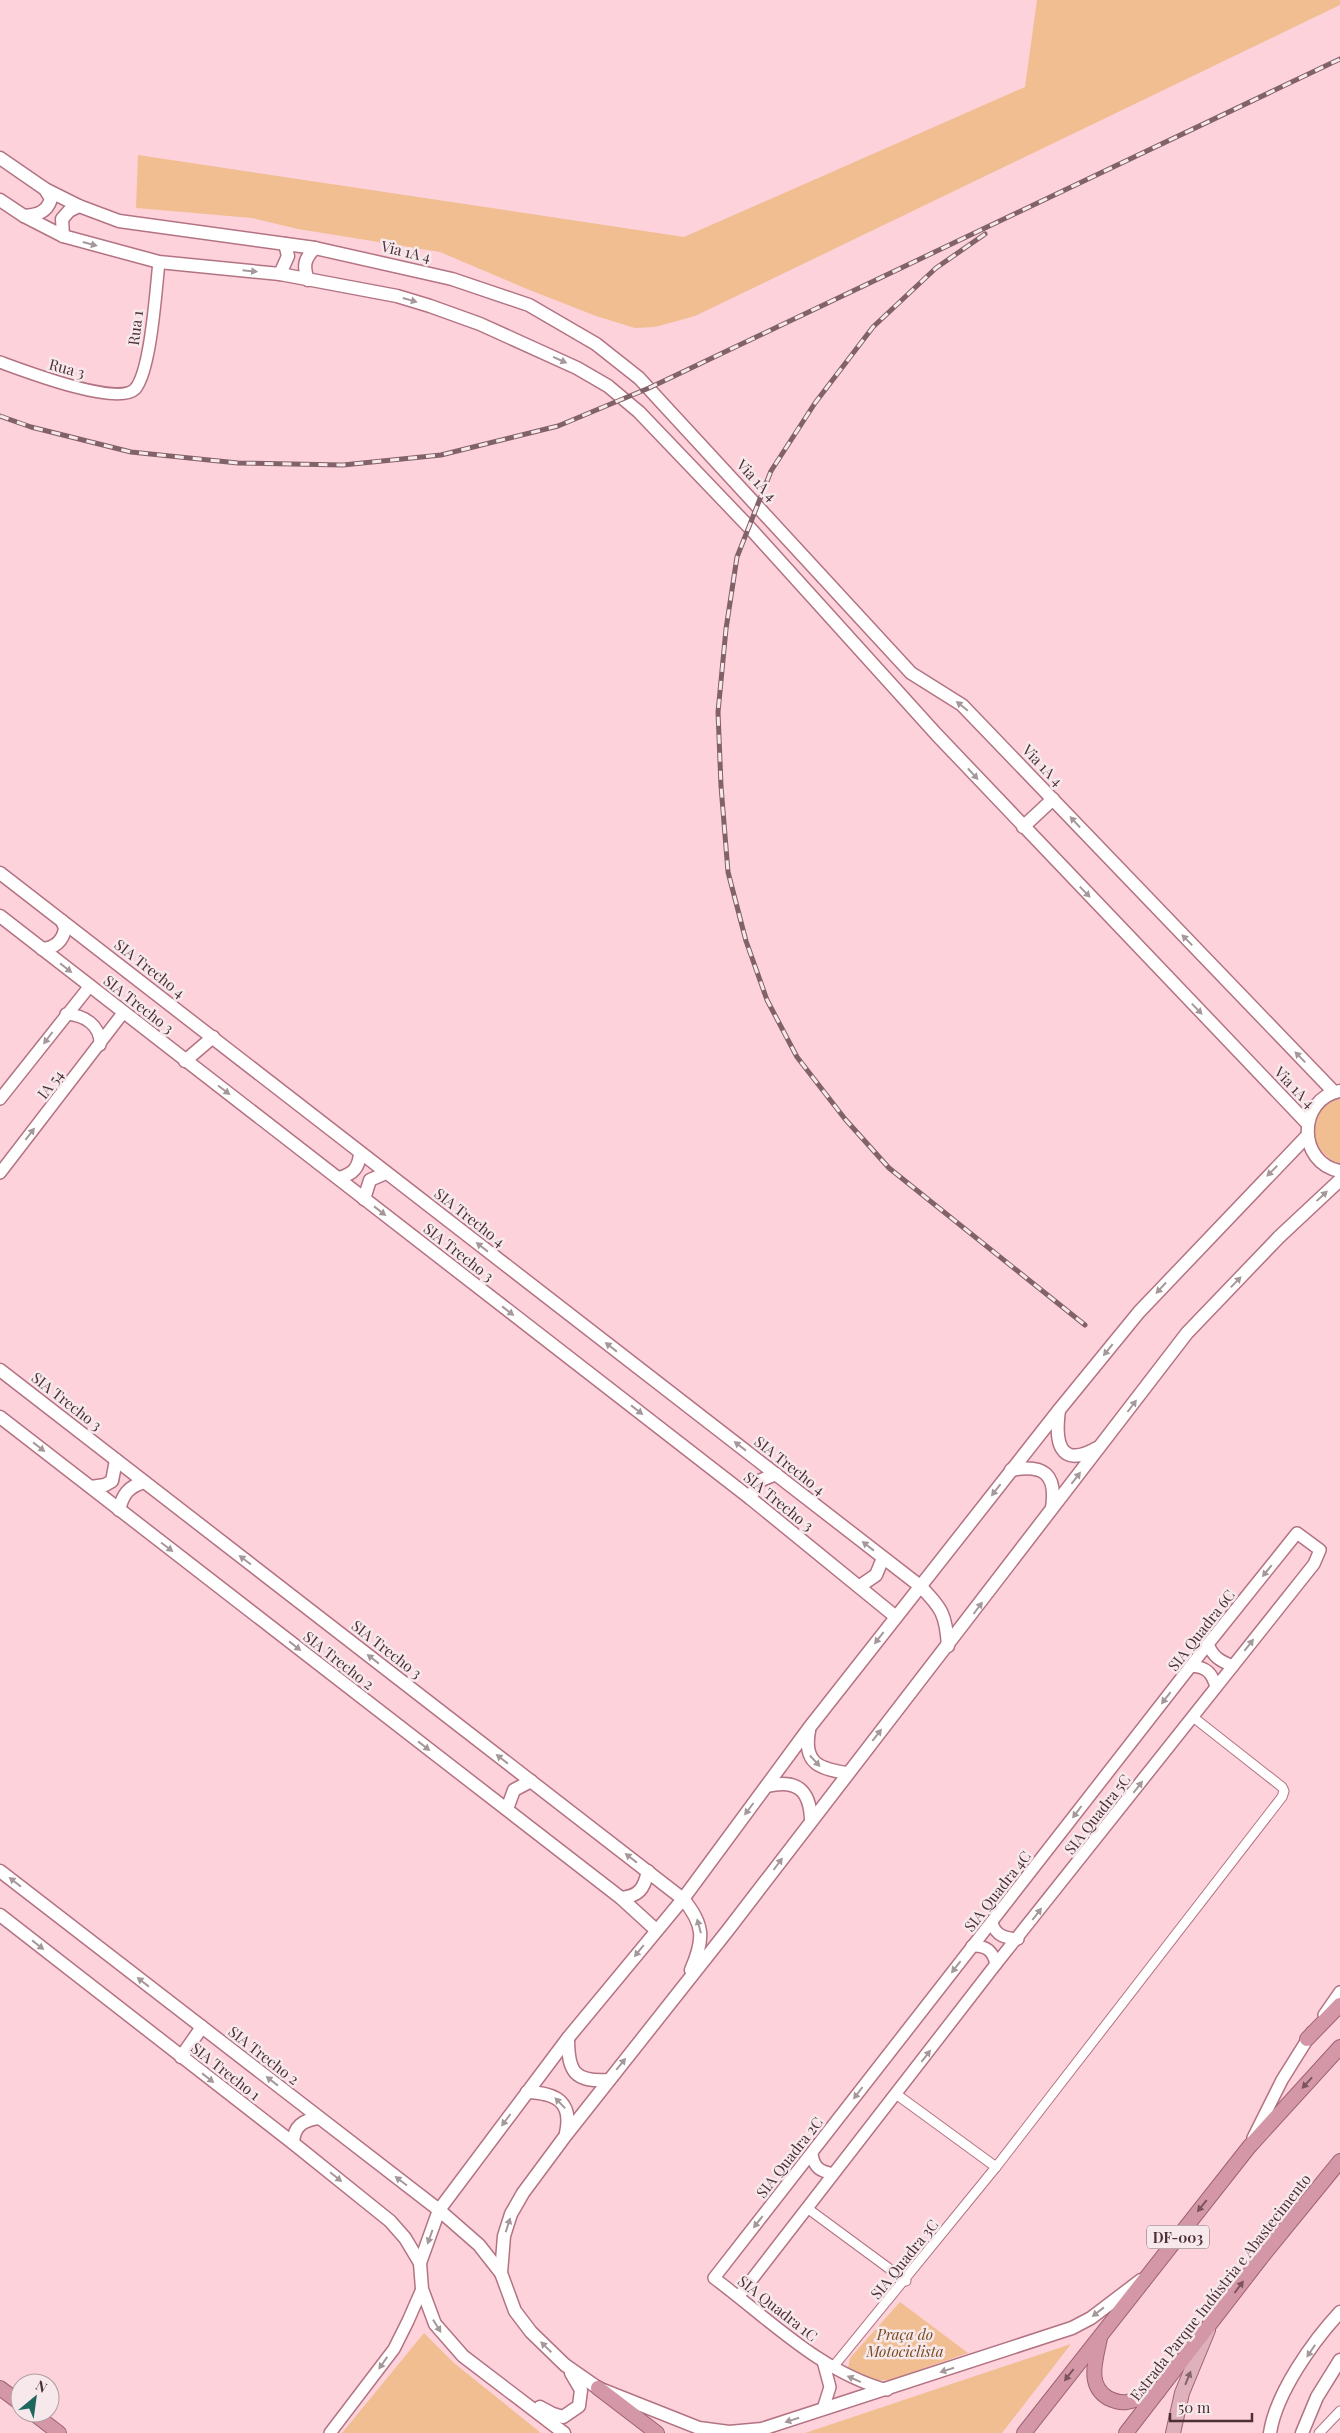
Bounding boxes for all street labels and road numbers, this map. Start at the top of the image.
street label: Via 1A 4 [378,235,433,266]
street label: Rua 1 [123,309,147,347]
street label: Rua 3 [47,354,87,382]
street label: Via 1A 4 [732,454,781,505]
street label: Via 1A 4 [1018,739,1068,790]
street label: SIA Trecho 4 [111,934,189,1002]
street label: SIA Trecho 3 [100,970,178,1038]
street label: Via 1A 4 [1270,1061,1320,1112]
street label: IA 54 [32,1065,68,1103]
street label: SIA Trecho 4 [431,1183,509,1251]
street label: SIA Trecho 3 [420,1218,498,1286]
street label: SIA Trecho 3 [28,1367,106,1435]
street label: SIA Trecho 4 [751,1431,829,1499]
street label: SIA Trecho 3 [740,1467,818,1535]
street label: SIA Quadra 6C [1163,1585,1239,1675]
street label: SIA Trecho 3 [348,1615,426,1683]
street label: SIA Trecho 2 [300,1626,378,1694]
street label: SIA Quadra 5C [1059,1770,1135,1858]
street label: SIA Quadra 4C [959,1846,1035,1936]
street label: SIA Trecho 2 [225,2021,303,2089]
street label: SIA Trecho 1 [187,2038,265,2105]
street label: SIA Quadra 2C [751,2112,827,2202]
street label: Estrada Parque Indústria e Abastecimento [1125,2170,1315,2404]
street label: SIA Quadra 3C [866,2215,942,2303]
road number: DF-003 [1147,2226,1209,2248]
street label: SIA Quadra 1C [734,2271,822,2345]

